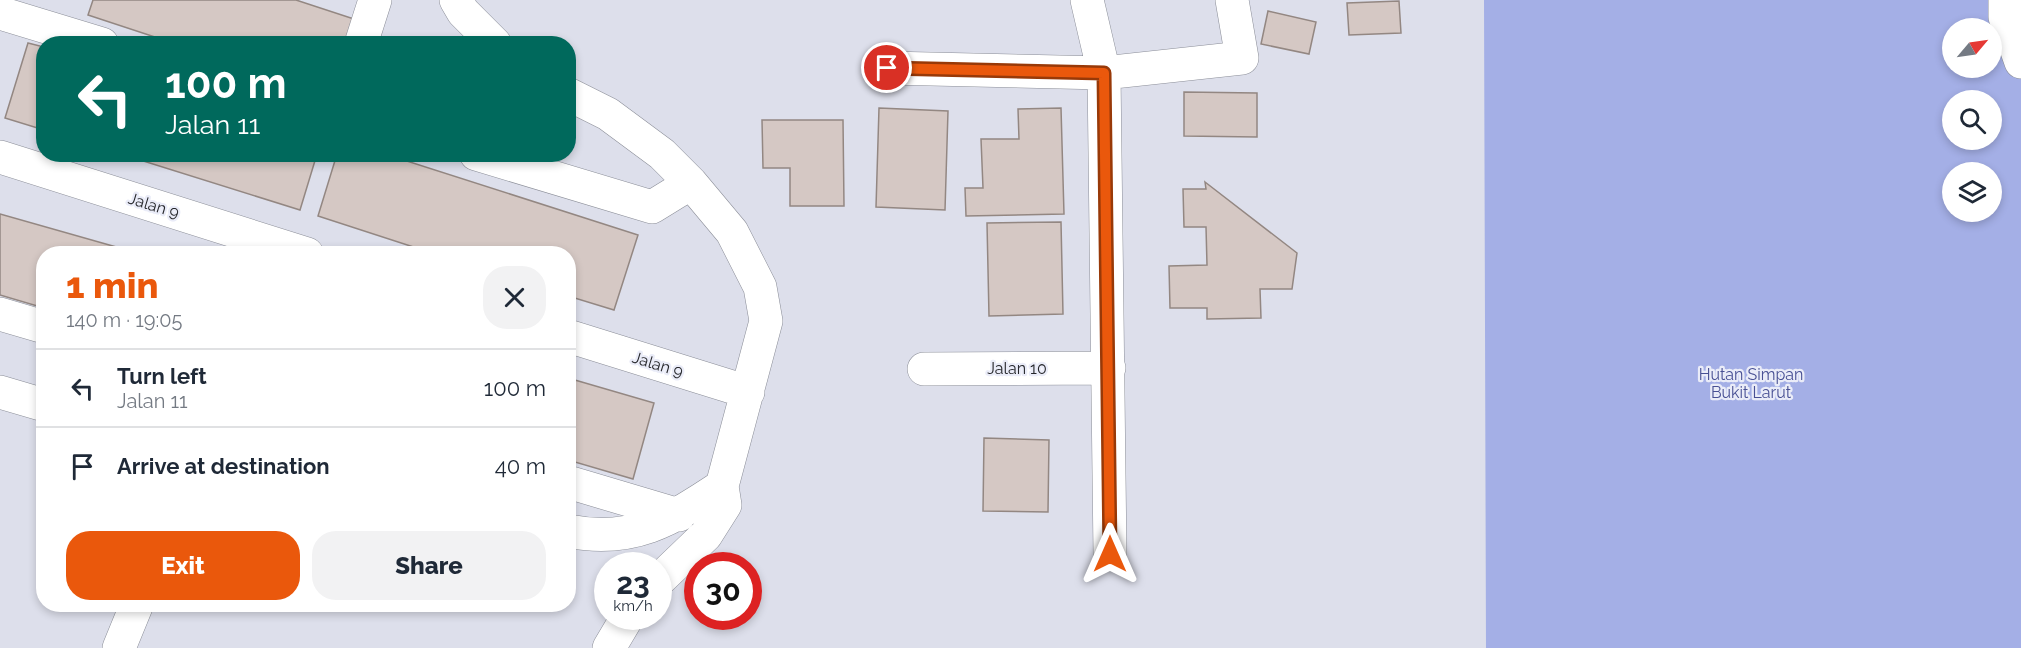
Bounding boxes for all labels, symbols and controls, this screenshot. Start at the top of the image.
north arrow [1942,18,2002,78]
map controls [1942,18,2002,222]
pin [861,42,912,93]
icon: arrive [870,51,903,84]
text: 100 m [165,59,287,108]
icon: left [66,60,144,138]
button: search [1942,90,2002,150]
text: Jalan 11 [165,109,260,140]
button: layers [1942,162,2002,222]
street label: Jalan 9 [126,189,182,222]
text: 1 min [66,264,158,306]
button: close [483,266,546,329]
text: 140 m · 19:05 [66,308,182,332]
street label: Jalan 9 [630,348,686,381]
street label: Jalan 10 [987,359,1047,378]
text: Turn left [117,363,207,389]
park label: Hutan Simpan Bukit Larut [1699,365,1803,402]
icon: left [66,372,99,405]
text: 100 m [484,375,546,401]
text: Jalan 11 [117,389,188,413]
icon: arrive [66,450,99,483]
text: Arrive at destination [117,453,330,479]
text: 40 m [495,453,546,479]
position arrow [1078,522,1142,586]
button: Exit [66,531,300,600]
button: Share [312,531,546,600]
speed limit sign: 30 [684,552,762,630]
text: 23 [616,566,650,601]
text: km/h [613,597,653,615]

